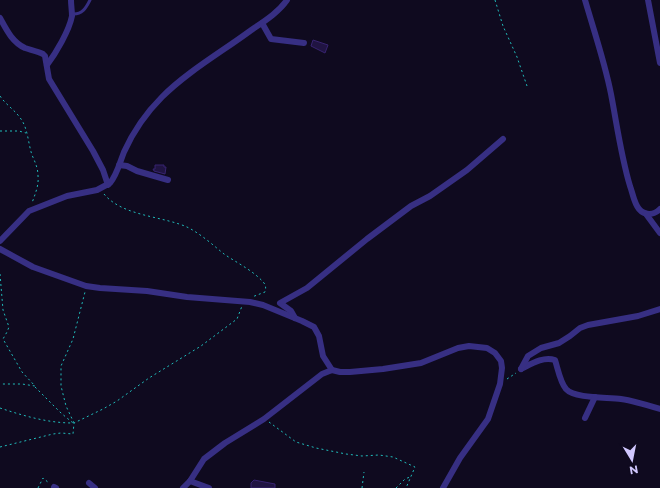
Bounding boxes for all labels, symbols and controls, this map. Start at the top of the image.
north arrow [612,440,652,480]
text: N [628,462,639,478]

